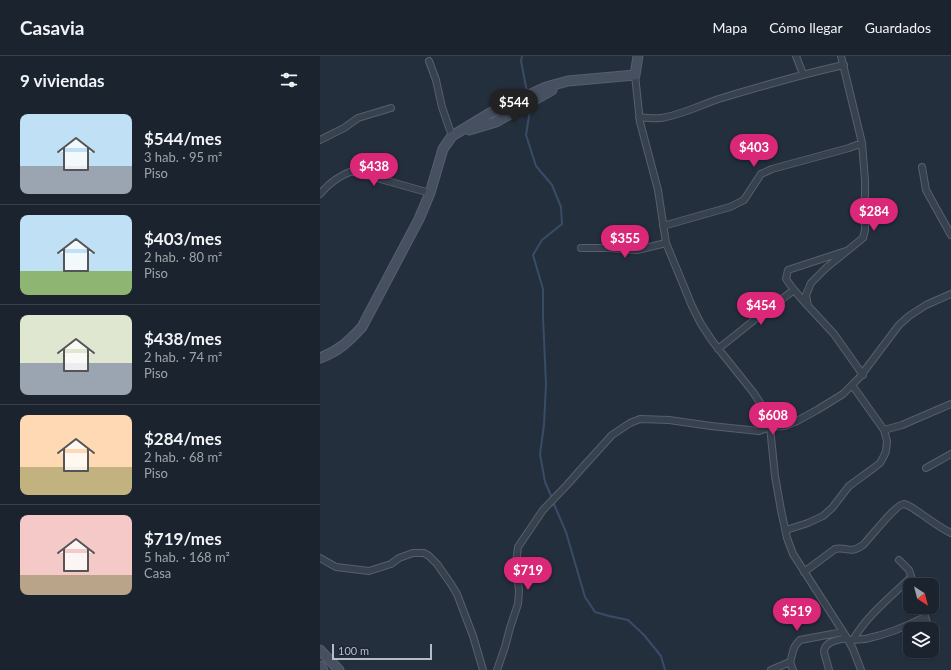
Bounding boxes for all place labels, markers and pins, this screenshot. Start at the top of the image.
pin: $544 [490,89,538,123]
pin: $403 [730,134,778,168]
pin: $438 [350,153,398,187]
pin: $284 [850,198,898,232]
pin: $355 [601,225,649,259]
pin: $454 [737,292,785,326]
pin: $608 [749,402,797,436]
pin: $719 [504,557,552,591]
pin: $519 [773,598,821,632]

